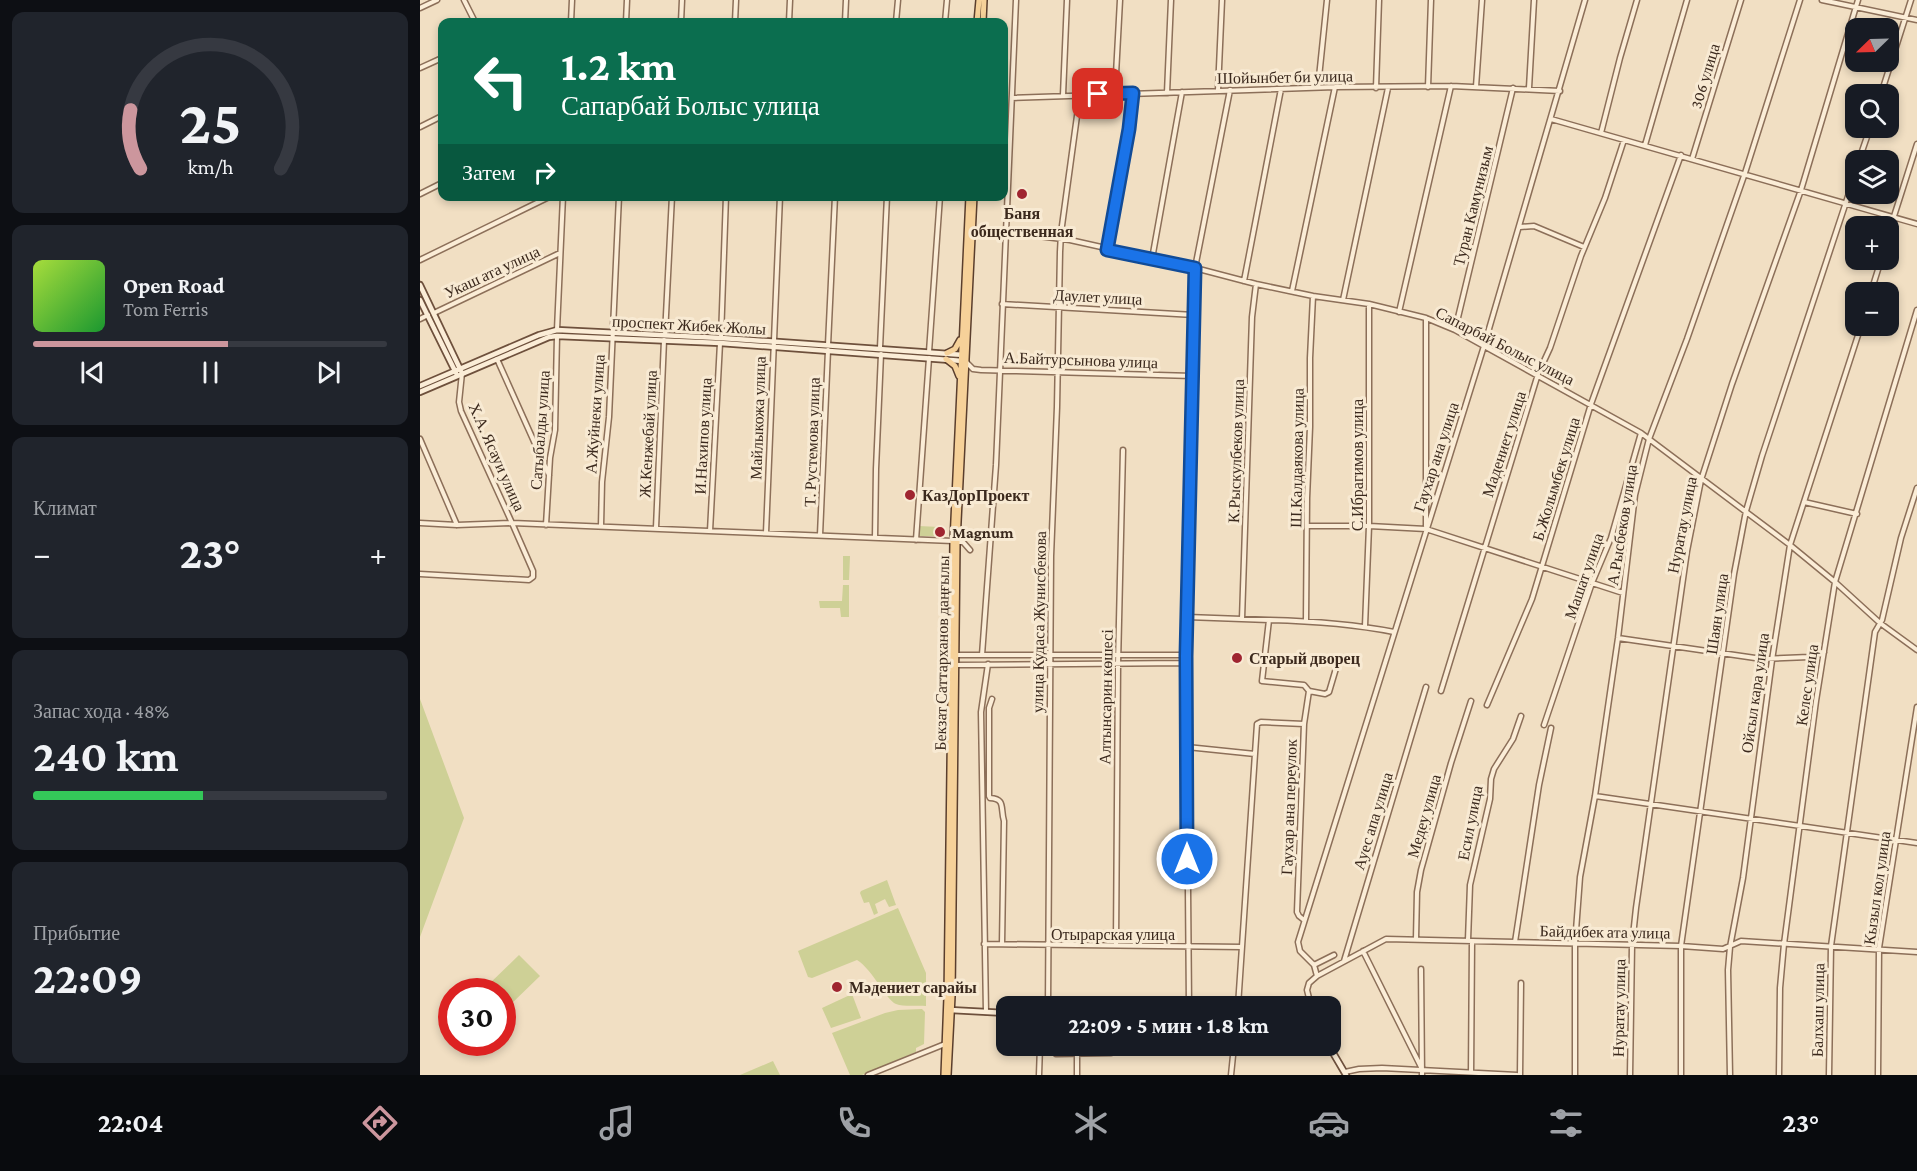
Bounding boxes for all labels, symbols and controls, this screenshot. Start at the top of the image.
north arrow [1845,18,1899,72]
map controls [1845,18,1899,336]
street label: 306 улица [1687,41,1724,111]
icon: left [462,42,540,120]
text: 1.2 km [561,42,676,89]
street label: Шойынбет би улица [1217,67,1353,88]
pin [1072,68,1123,119]
icon: arrive [1081,77,1114,110]
button: search [1845,84,1899,138]
text: 25 [179,87,241,156]
text: Сапарбай Болыс улица [561,91,820,121]
street label: Туран Камунизым [1450,144,1497,268]
button: layers [1845,150,1899,204]
text: km/h [187,156,234,180]
icon: right [528,156,561,189]
text: Затем [462,160,516,185]
marker: Баня общественная [1015,187,1029,201]
place label: Баня общественная [971,205,1074,240]
button: + [1845,216,1899,270]
street label: Укаш ата улица [442,242,543,302]
text: Open Road [123,273,225,298]
button: − [1845,282,1899,336]
street label: Даулет улица [1053,286,1143,309]
text: Tom Ferris [123,298,208,320]
street label: Сапарбай Болыс улица [1432,304,1577,389]
street label: проспект Жибек Жолы [612,312,767,339]
street label: А.Байтурсынова улица [1004,349,1158,372]
street label: А.Жуйнеки улица [582,354,609,474]
icon: previous [76,356,109,389]
icon: pause [194,356,227,389]
icon: next [312,356,345,389]
street label: Майлыкожа улица [747,356,770,480]
street label: Сатыбалды улица [527,370,554,490]
street label: Ж.Кенжебай улица [636,370,661,498]
street label: И.Нахипов улица [691,377,716,495]
street label: Т. Рустемова улица [801,377,824,507]
street label: К.Рыскулбеков улица [1225,379,1248,523]
street label: Ш.Калдаякова улица [1287,388,1308,528]
street label: Мадениет улица [1479,389,1530,499]
street label: С.Ибрагимов улица [1349,399,1367,531]
street label: Х.А. Ясауи улица [465,400,529,514]
street label: Гаухар ана улица [1410,400,1463,514]
street label: Б.Жолымбек улица [1529,415,1584,543]
street label: А.Рысбеков улица [1604,463,1641,587]
street label: Нуратау улица [1664,475,1701,575]
place label: КазДорПроект [922,487,1029,505]
marker: КазДорПроект [903,488,917,502]
text: Климат [33,497,97,519]
place label: Magnum [952,524,1014,541]
marker: Magnum [933,525,947,539]
text: 23° [179,528,241,578]
street label: улица Кудаса Жунисбекова [1029,531,1050,713]
street label: Машат улица [1561,531,1608,622]
text: − [33,535,50,572]
text: + [370,535,387,572]
street label: Бекзат Саттарханов даңғылы [932,555,953,751]
street label: Шаян улица [1703,572,1732,656]
street label: Алтынсарин көшесі [1096,629,1117,765]
street label: Ойсыл кара улица [1738,632,1773,754]
street label: Келес улица [1793,643,1822,727]
place label: Старый дворец [1249,650,1360,668]
marker: Старый дворец [1230,651,1244,665]
text: Запас хода · 48% [33,700,169,722]
text: 240 km [33,731,179,781]
street label: Гаухар ана переулок [1278,738,1301,875]
street label: Ауес апа улица [1350,770,1397,872]
street label: Медеу улица [1404,772,1445,860]
street label: Есил улица [1454,784,1487,862]
position arrow [1155,827,1219,891]
street label: Кызыл кол улица [1861,830,1894,946]
text: Прибытие [33,922,120,944]
street label: Байдибек ата улица [1539,922,1671,943]
street label: Отырарская улица [1051,926,1175,944]
text: 22:09 [33,953,143,1003]
street label: Нуратау улица [1610,959,1629,1057]
street label: Балхаш улица [1809,963,1828,1057]
speed limit sign: 30 [438,978,516,1056]
place label: Мәдениет сарайы [849,979,977,997]
marker: Мәдениет сарайы [830,980,844,994]
text: 22:09 · 5 мин · 1.8 km [1068,1013,1269,1038]
icon: directions [359,1102,401,1144]
icon: music [596,1102,638,1144]
icon: phone [833,1102,875,1144]
icon: climate [1070,1102,1112,1144]
icon: car [1308,1102,1350,1144]
icon: filters [1545,1102,1587,1144]
text: 22:04 [98,1108,163,1138]
text: 23° [1782,1108,1819,1138]

